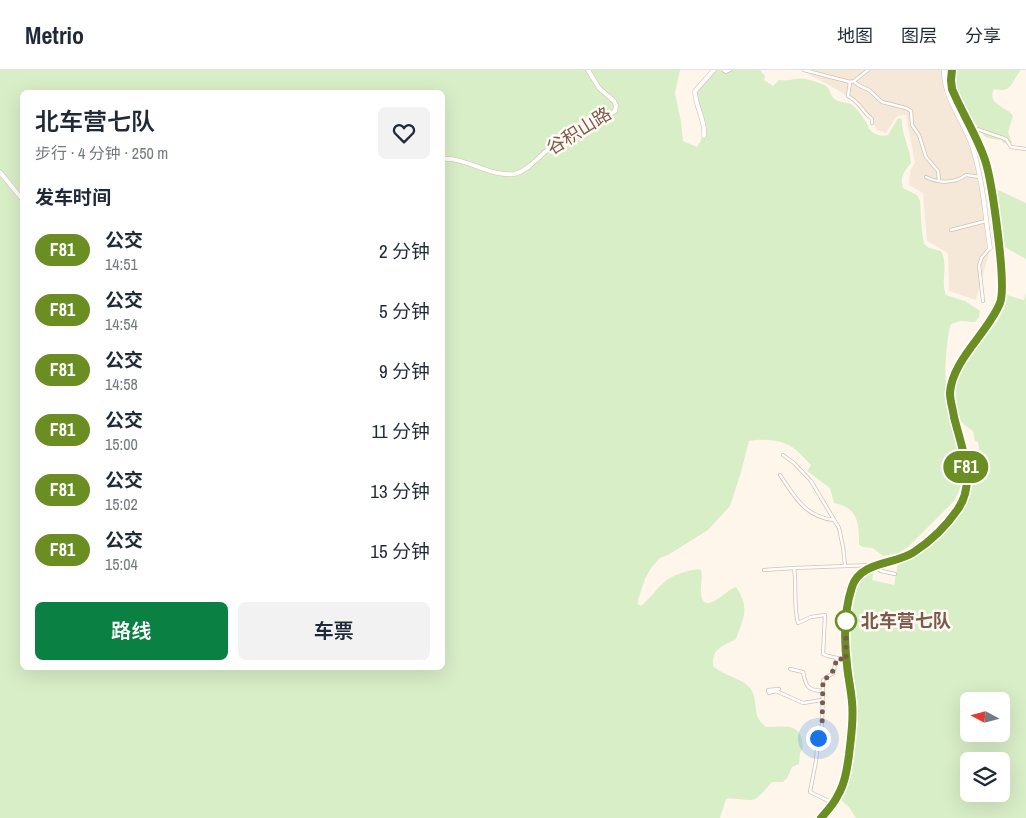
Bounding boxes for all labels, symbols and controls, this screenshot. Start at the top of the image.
text: Metrio [25,19,84,51]
text: 地图 [837,23,873,48]
text: 图层 [901,23,937,48]
text: 分享 [965,23,1001,48]
street label: 谷积山路 [542,101,616,160]
text: 北车营七队 [35,105,155,137]
button: heart [378,107,430,159]
text: 步行 · 4 分钟 · 250 m [35,142,168,164]
text: 发车时间 [35,184,111,210]
text: 公交 [105,227,143,253]
text: F81 [50,237,75,262]
text: 2 分钟 [379,238,430,264]
text: 14:51 [105,253,138,275]
text: 公交 [105,287,143,313]
text: F81 [50,297,75,322]
text: 5 分钟 [379,298,430,324]
text: 14:54 [105,313,138,335]
text: 公交 [105,347,143,373]
text: F81 [50,357,75,382]
text: 9 分钟 [379,358,430,384]
text: 14:58 [105,373,138,395]
text: 公交 [105,407,143,433]
text: F81 [50,417,75,442]
text: 11 分钟 [371,418,430,444]
text: 15:00 [105,433,138,455]
line badge: F81 [937,451,995,483]
text: F81 [953,454,979,479]
text: 公交 [105,467,143,493]
text: F81 [50,477,75,502]
text: 13 分钟 [370,478,430,504]
text: 15:02 [105,493,138,515]
text: 公交 [105,527,143,553]
text: F81 [50,537,75,562]
text: 15 分钟 [370,538,430,564]
text: 15:04 [105,553,138,575]
button: 路线 [35,602,228,660]
button: 车票 [238,602,430,660]
place label: 北车营七队 [861,608,951,633]
marker: 北车营七队 [835,610,857,632]
north arrow [960,692,1010,742]
map controls [960,692,1010,802]
your location [806,726,831,751]
button: layers [960,752,1010,802]

